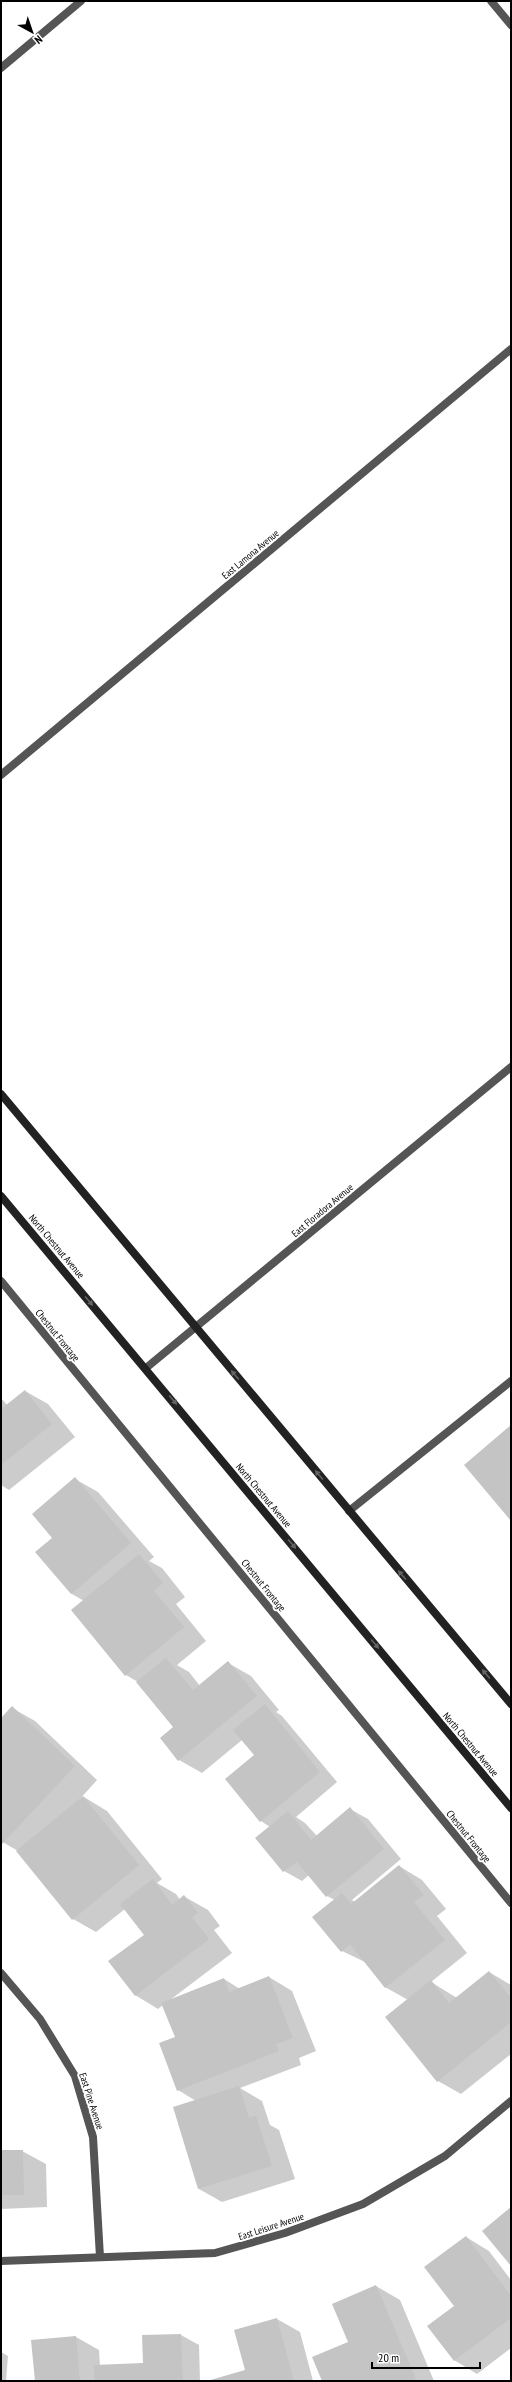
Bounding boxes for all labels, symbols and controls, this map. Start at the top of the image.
north arrow [12,12,52,52]
text: N [32,32,45,47]
street label: East Lamona Avenue [219,527,282,582]
street label: East Floradora Avenue [289,1181,356,1240]
street label: North Chestnut Avenue [26,1212,87,1281]
one-way arrow [85,1295,94,1306]
street label: Chestnut Frontage [33,1307,83,1364]
one-way arrow [231,1370,240,1381]
one-way arrow [168,1395,177,1406]
street label: North Chestnut Avenue [233,1461,294,1530]
one-way arrow [314,1470,323,1480]
one-way arrow [287,1538,296,1549]
street label: Chestnut Frontage [239,1557,289,1614]
one-way arrow [398,1569,407,1580]
one-way arrow [370,1638,379,1649]
one-way arrow [481,1669,490,1679]
street label: North Chestnut Avenue [440,1710,501,1779]
street label: Chestnut Frontage [444,1808,494,1865]
street label: East Pine Avenue [76,2071,107,2131]
street label: East Leisure Avenue [237,2210,306,2243]
scale bar [372,2344,480,2370]
text: 20 m [378,2350,399,2365]

